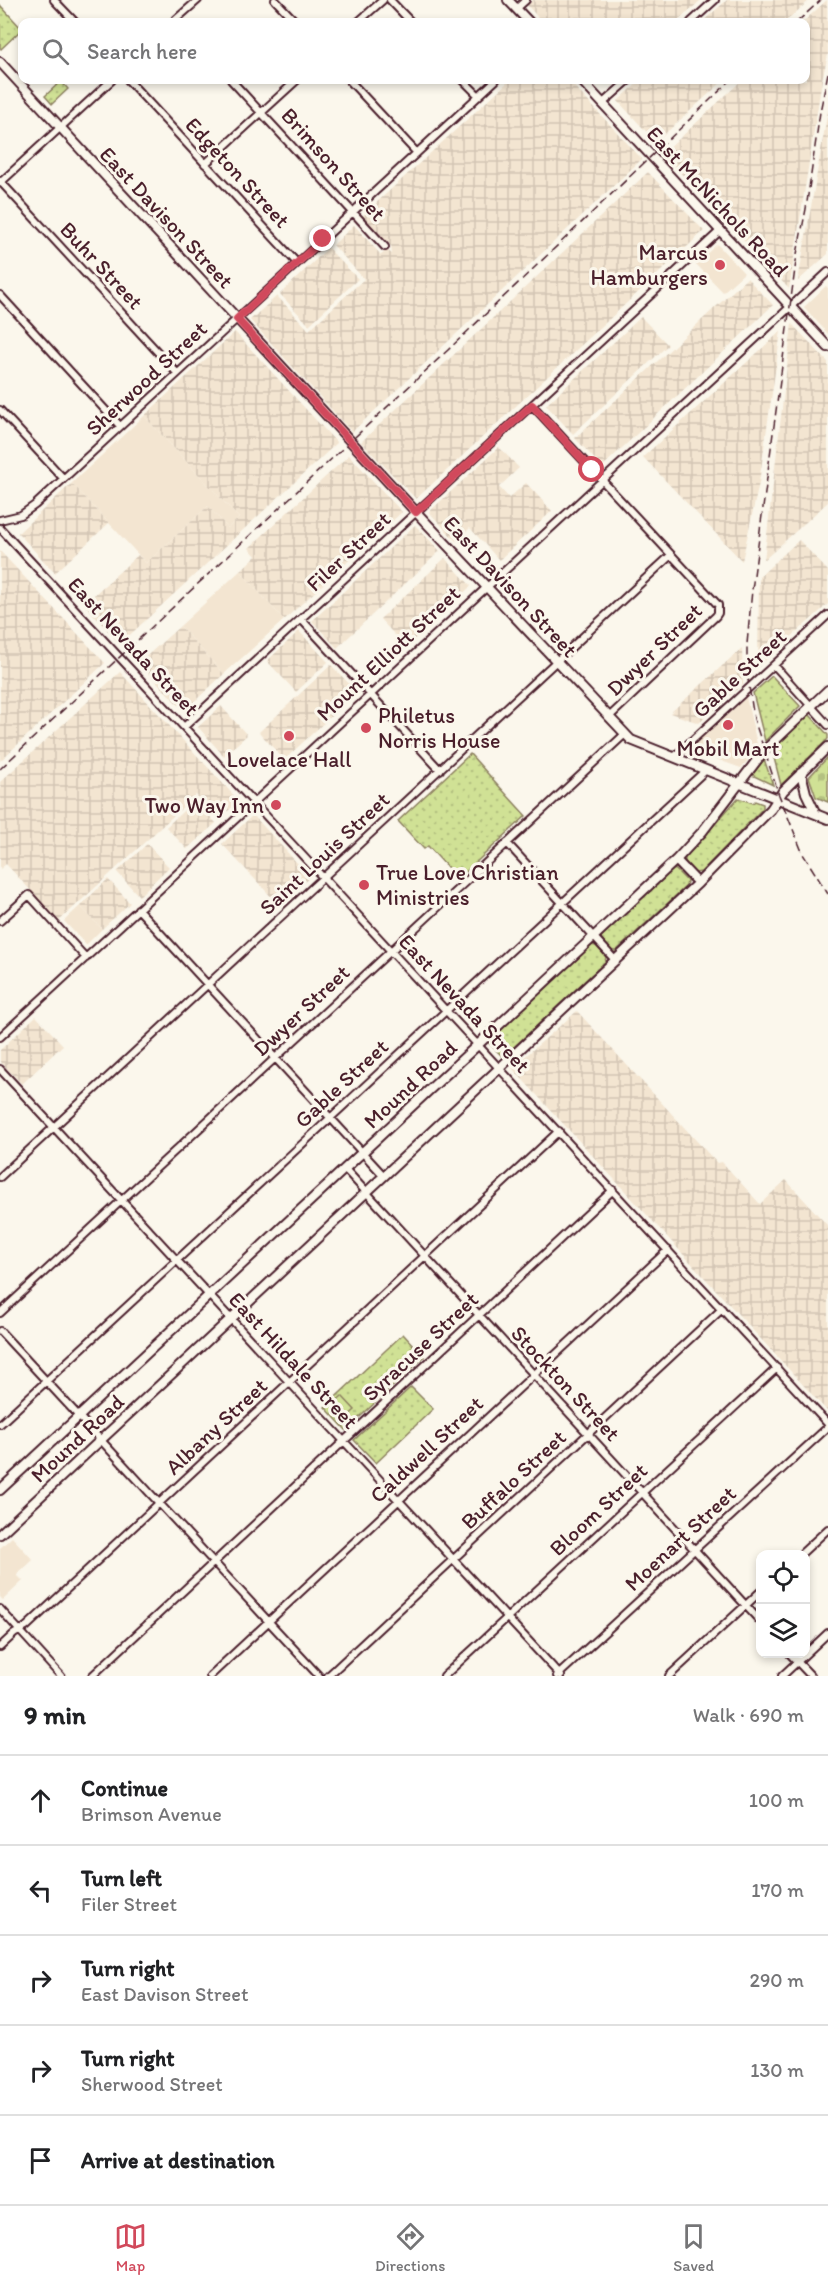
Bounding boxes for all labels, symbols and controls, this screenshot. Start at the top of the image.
search box [18,18,810,84]
icon: search [39,35,72,68]
text: Search here [87,38,197,65]
street label: Brimson Street [276,102,392,227]
street label: Edgeton Street [180,111,296,233]
street label: East McNichols Road [641,120,795,282]
street label: East Davison Street [94,141,239,294]
street label: Buhr Street [54,216,149,315]
route end [309,225,335,251]
place label: Marcus Hamburgers [591,239,708,291]
marker: Marcus Hamburgers [713,258,727,272]
street label: Sherwood Street [80,315,213,441]
route start [578,456,604,482]
street label: Filer Street [301,506,396,597]
street label: East Davison Street [438,510,583,663]
street label: East Nevada Street [62,571,205,722]
street label: Mount Elliott Street [311,580,466,727]
street label: Dwyer Street [601,597,708,702]
street label: Gable Street [687,623,792,724]
place label: Philetus Norris House [378,702,500,754]
marker: Mobil Mart [721,718,735,732]
marker: Philetus Norris House [359,721,373,735]
marker: Lovelace Hall [282,729,296,743]
place label: Mobil Mart [677,735,779,762]
place label: Lovelace Hall [227,746,351,773]
street label: Saint Louis Street [254,786,395,921]
place label: Two Way Inn [145,792,265,819]
marker: Two Way Inn [269,798,283,812]
place label: True Love Christian Ministries [376,859,559,911]
marker: True Love Christian Ministries [357,878,371,892]
street label: East Nevada Street [393,928,536,1079]
street label: Dwyer Street [247,959,355,1062]
street label: Gable Street [289,1033,394,1134]
street label: Mound Road [358,1034,463,1134]
street label: East Hildale Street [223,1286,364,1434]
street label: Syracuse Street [357,1286,484,1407]
street label: Stockton Street [505,1320,626,1447]
street label: Albany Street [160,1372,273,1480]
street label: Mound Road [25,1388,130,1488]
street label: Caldwell Street [364,1390,489,1509]
street label: Buffalo Street [455,1424,572,1535]
street label: Bloom Street [544,1457,653,1562]
street label: Moenart Street [619,1480,742,1597]
map controls [756,1550,810,1658]
button: locate [756,1550,810,1604]
button: layers [756,1604,810,1658]
text: 9 min [24,1699,86,1731]
text: Walk · 690 m [693,1703,804,1727]
text: Continue [81,1775,168,1802]
icon: ahead [24,1784,57,1817]
text: 100 m [749,1788,804,1812]
text: Brimson Avenue [81,1802,222,1826]
text: Turn left [81,1865,162,1892]
icon: left [24,1874,57,1907]
text: 170 m [751,1878,804,1902]
text: Filer Street [81,1892,177,1916]
text: Turn right [81,1955,175,1982]
icon: right [24,1964,57,1997]
text: 290 m [749,1968,804,1992]
text: East Davison Street [81,1982,248,2006]
text: Turn right [81,2045,175,2072]
icon: right [24,2054,57,2087]
text: 130 m [750,2058,804,2082]
text: Sherwood Street [81,2072,223,2096]
icon: arrive [24,2144,57,2177]
text: Arrive at destination [81,2147,275,2174]
tab: Map [114,2220,147,2275]
tab: Directions [375,2220,445,2275]
tab: Saved [673,2220,714,2275]

